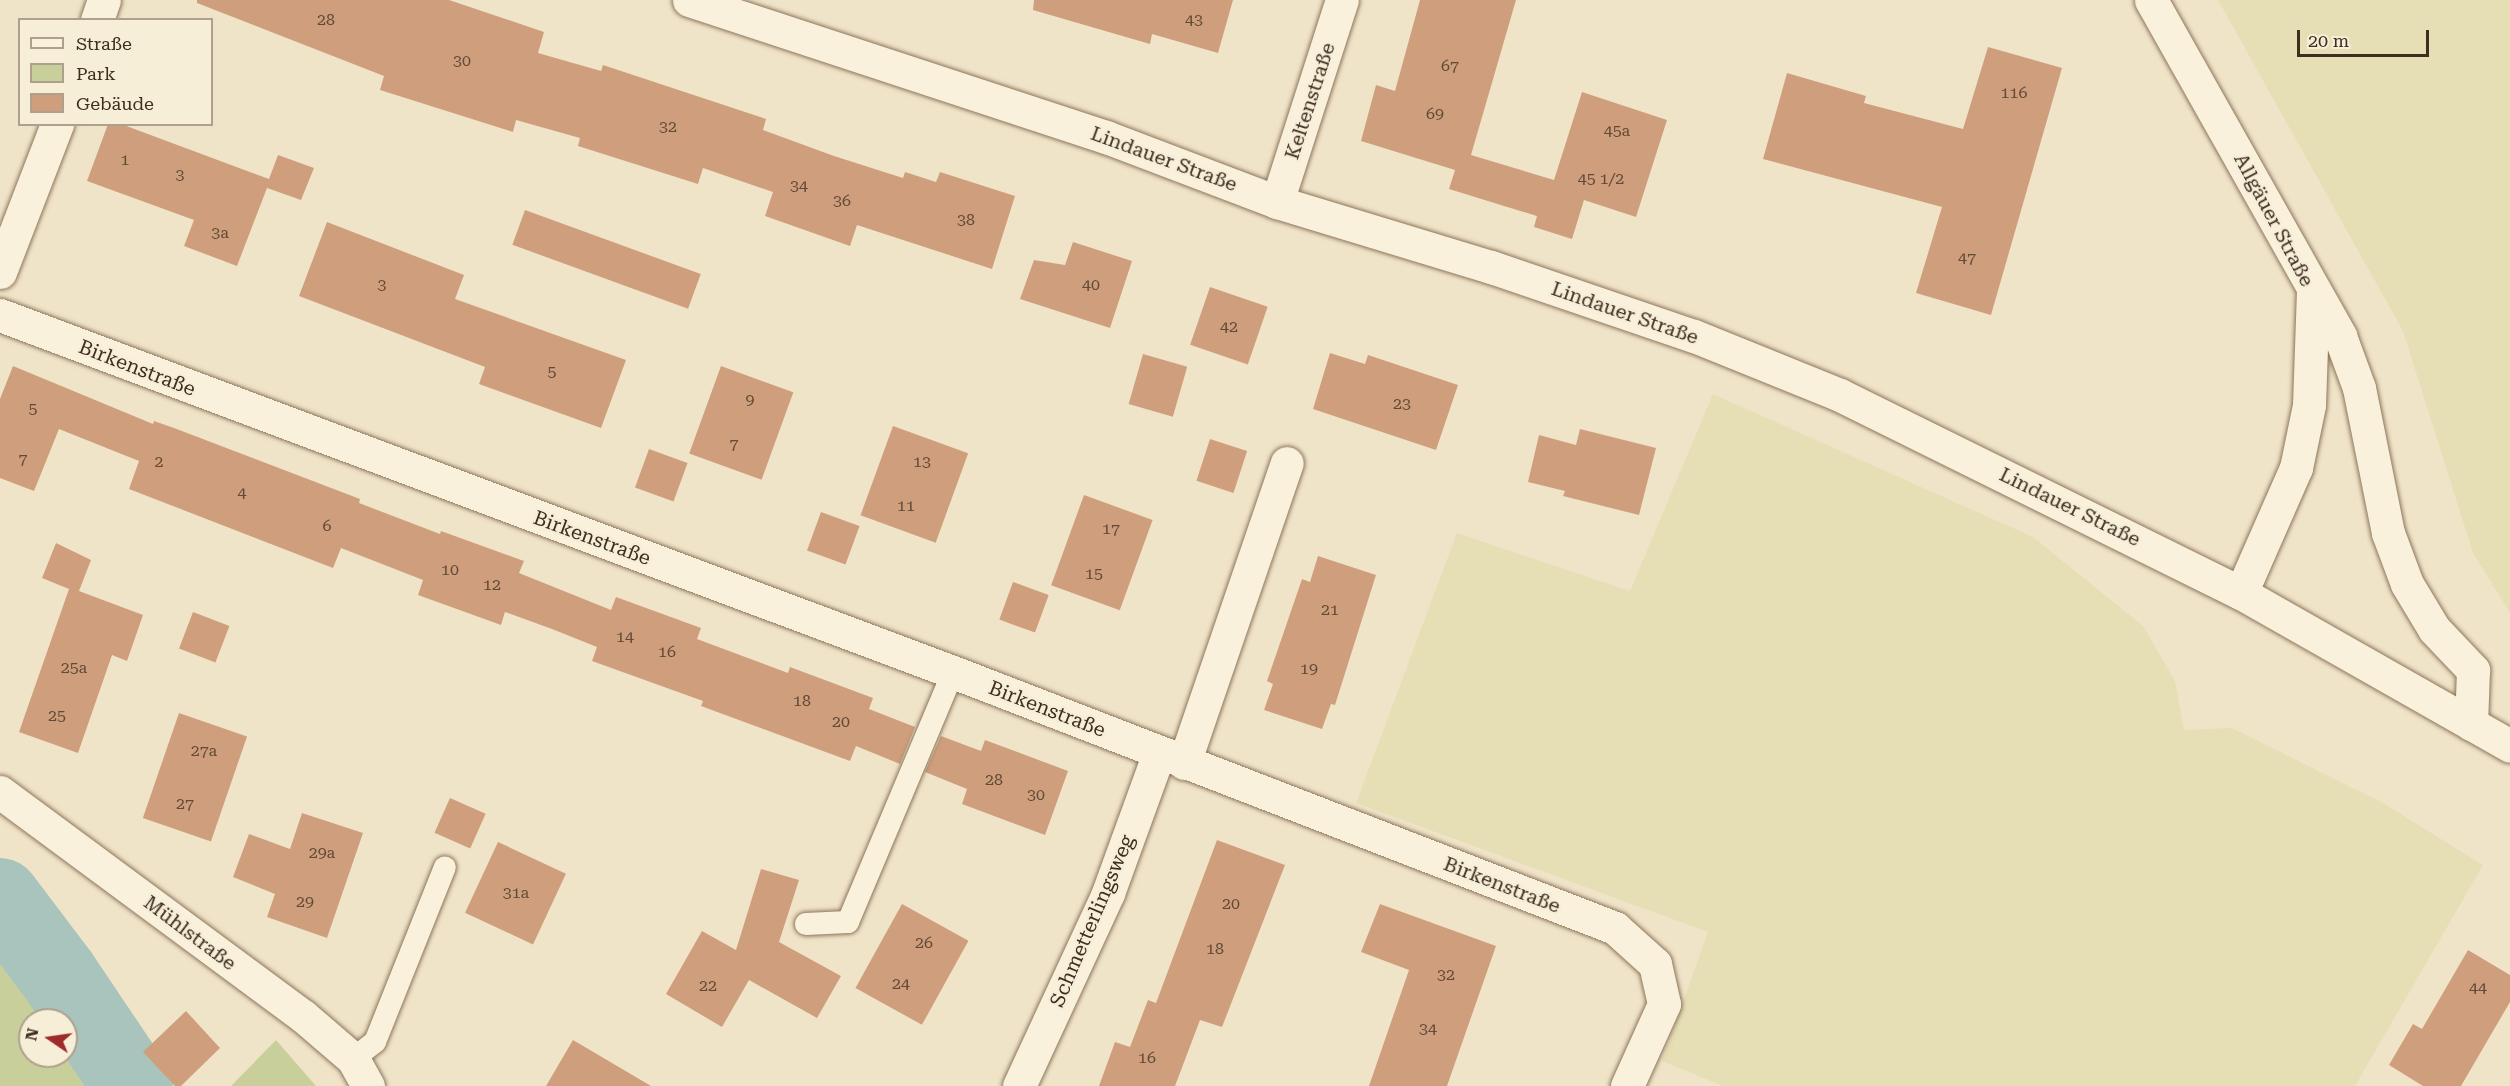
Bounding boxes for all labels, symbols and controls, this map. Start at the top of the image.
house number: 28 [317,10,335,30]
house number: 43 [1185,10,1203,30]
legend [18,18,213,126]
scale bar [2300,18,2432,56]
text: 20 m [2308,30,2349,51]
text: Straße [76,33,132,54]
street label: Keltenstraße [1280,39,1340,163]
house number: 30 [453,51,471,71]
house number: 67 [1441,56,1459,76]
text: Park [76,63,116,84]
house number: 116 [2001,83,2027,103]
text: Gebäude [76,93,154,114]
house number: 69 [1426,104,1444,124]
house number: 32 [659,117,677,137]
street label: Lindauer Straße [1087,121,1241,197]
house number: 45a [1604,121,1630,141]
street label: Allgäuer Straße [2229,149,2319,291]
house number: 1 [121,150,129,170]
house number: 3 [176,165,184,185]
house number: 45 1/2 [1578,169,1624,189]
house number: 34 [790,176,808,196]
house number: 36 [833,191,851,211]
house number: 38 [957,210,975,230]
house number: 3a [211,223,229,243]
house number: 47 [1958,248,1976,268]
house number: 3 [378,275,386,295]
house number: 40 [1082,275,1100,295]
street label: Lindauer Straße [1548,277,1702,349]
house number: 42 [1220,317,1238,337]
street label: Birkenstraße [75,335,199,401]
house number: 5 [548,362,556,382]
house number: 9 [746,390,754,410]
house number: 23 [1393,394,1411,414]
house number: 5 [29,399,37,419]
house number: 7 [730,434,738,454]
house number: 7 [19,449,27,469]
house number: 2 [155,452,163,472]
house number: 13 [913,452,931,472]
street label: Lindauer Straße [1995,462,2145,552]
house number: 4 [238,483,246,503]
house number: 11 [897,496,915,516]
street label: Birkenstraße [530,506,654,570]
house number: 6 [323,516,331,536]
house number: 17 [1102,519,1120,539]
house number: 10 [441,560,459,580]
house number: 15 [1085,564,1103,584]
house number: 12 [483,575,501,595]
house number: 21 [1321,600,1339,620]
house number: 14 [616,627,634,647]
house number: 16 [658,642,676,662]
house number: 25a [61,658,87,678]
house number: 19 [1300,659,1318,679]
street label: Birkenstraße [985,676,1109,742]
house number: 18 [793,691,811,711]
house number: 25 [48,706,66,726]
house number: 20 [832,712,850,732]
house number: 27a [191,741,217,761]
house number: 28 [985,770,1003,790]
house number: 30 [1027,785,1045,805]
house number: 27 [176,794,194,814]
street label: Schmetterlingsweg [1045,831,1139,1011]
house number: 29a [309,843,335,863]
street label: Birkenstraße [1440,852,1564,918]
house number: 31a [503,883,529,903]
street label: Mühlstraße [139,890,241,976]
house number: 29 [296,892,314,912]
house number: 20 [1222,894,1240,914]
house number: 26 [915,933,933,953]
house number: 18 [1206,939,1224,959]
house number: 32 [1437,965,1455,985]
house number: 24 [892,974,910,994]
house number: 22 [699,976,717,996]
house number: 44 [2469,978,2487,998]
north arrow [18,1008,78,1068]
house number: 34 [1419,1019,1437,1039]
text: N [21,1026,43,1042]
house number: 16 [1138,1048,1156,1068]

